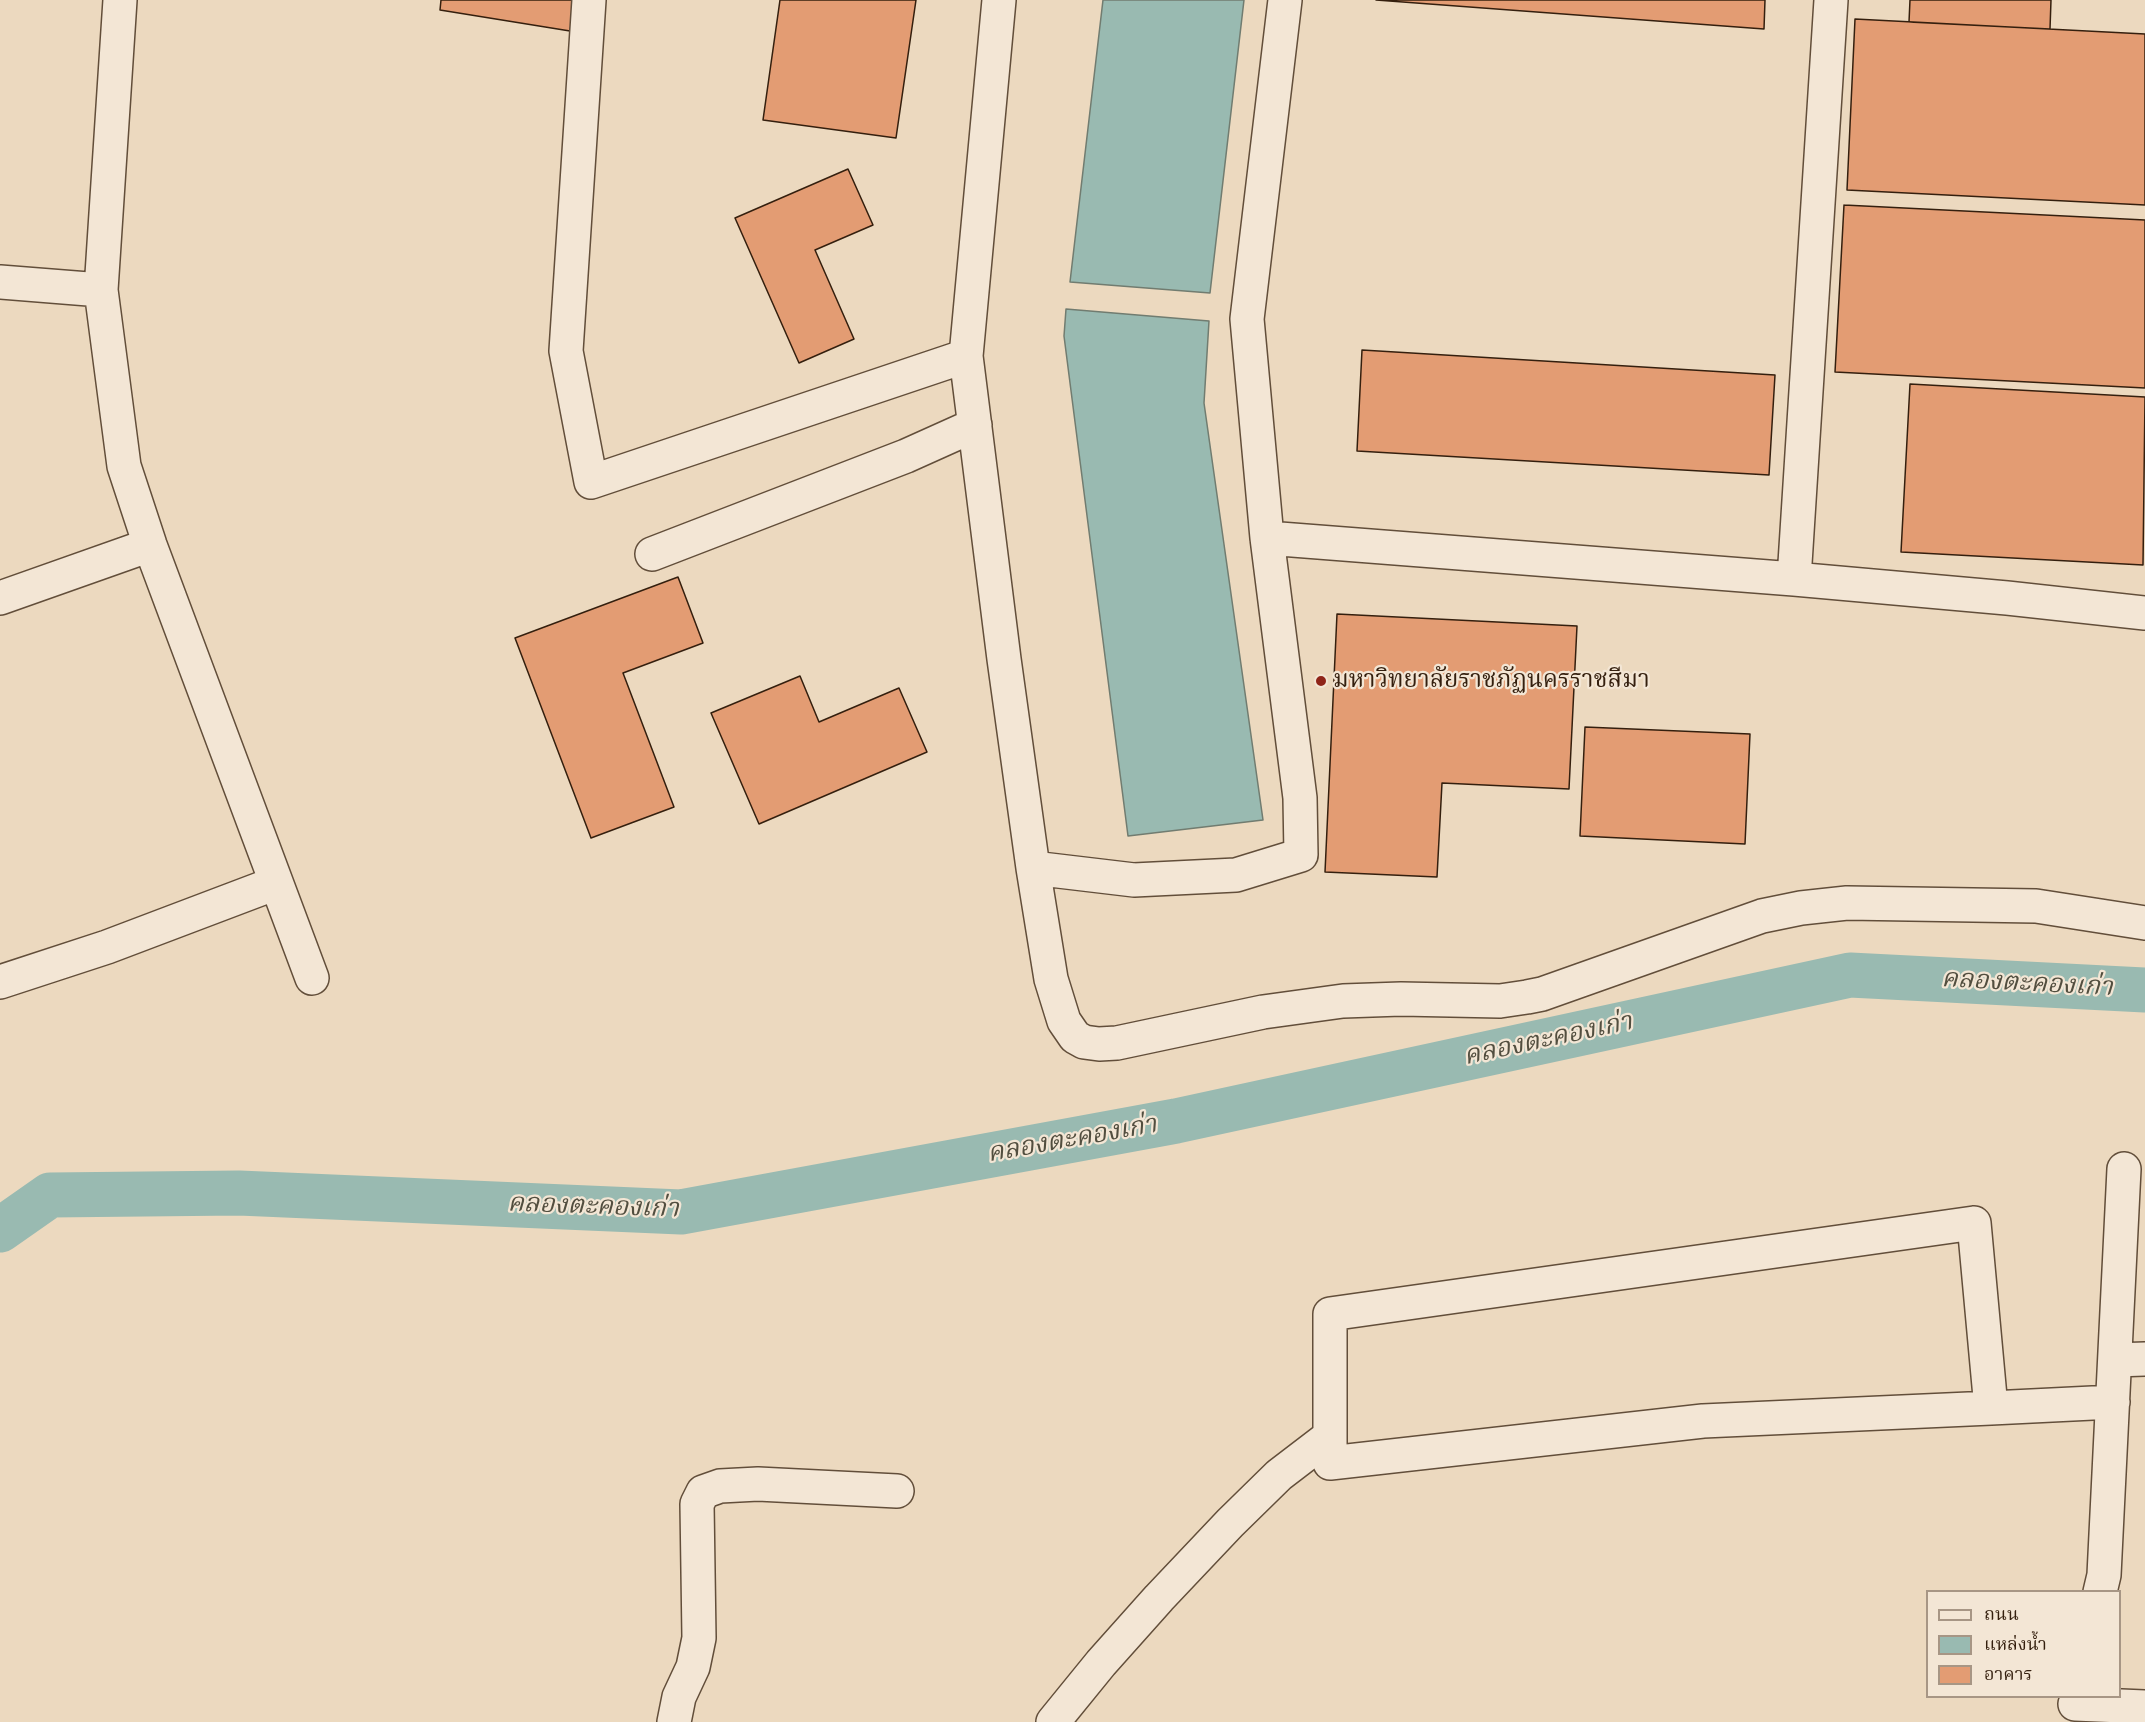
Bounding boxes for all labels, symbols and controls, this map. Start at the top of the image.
place label: มหาวิทยาลัยราชภัฏนครราชสีมา [1333,667,1650,695]
marker: มหาวิทยาลัยราชภัฏนครราชสีมา [1314,674,1328,688]
water label: คลองตะคองเก่า [1941,964,2113,1004]
water label: คลองตะคองเก่า [1461,1007,1635,1073]
water label: คลองตะคองเก่า [985,1110,1159,1170]
water label: คลองตะคองเก่า [507,1188,679,1226]
legend [1926,1590,2121,1698]
text: ถนน [1984,1600,2019,1627]
text: แหล่งน้ำ [1984,1630,2047,1657]
text: อาคาร [1984,1660,2033,1687]

